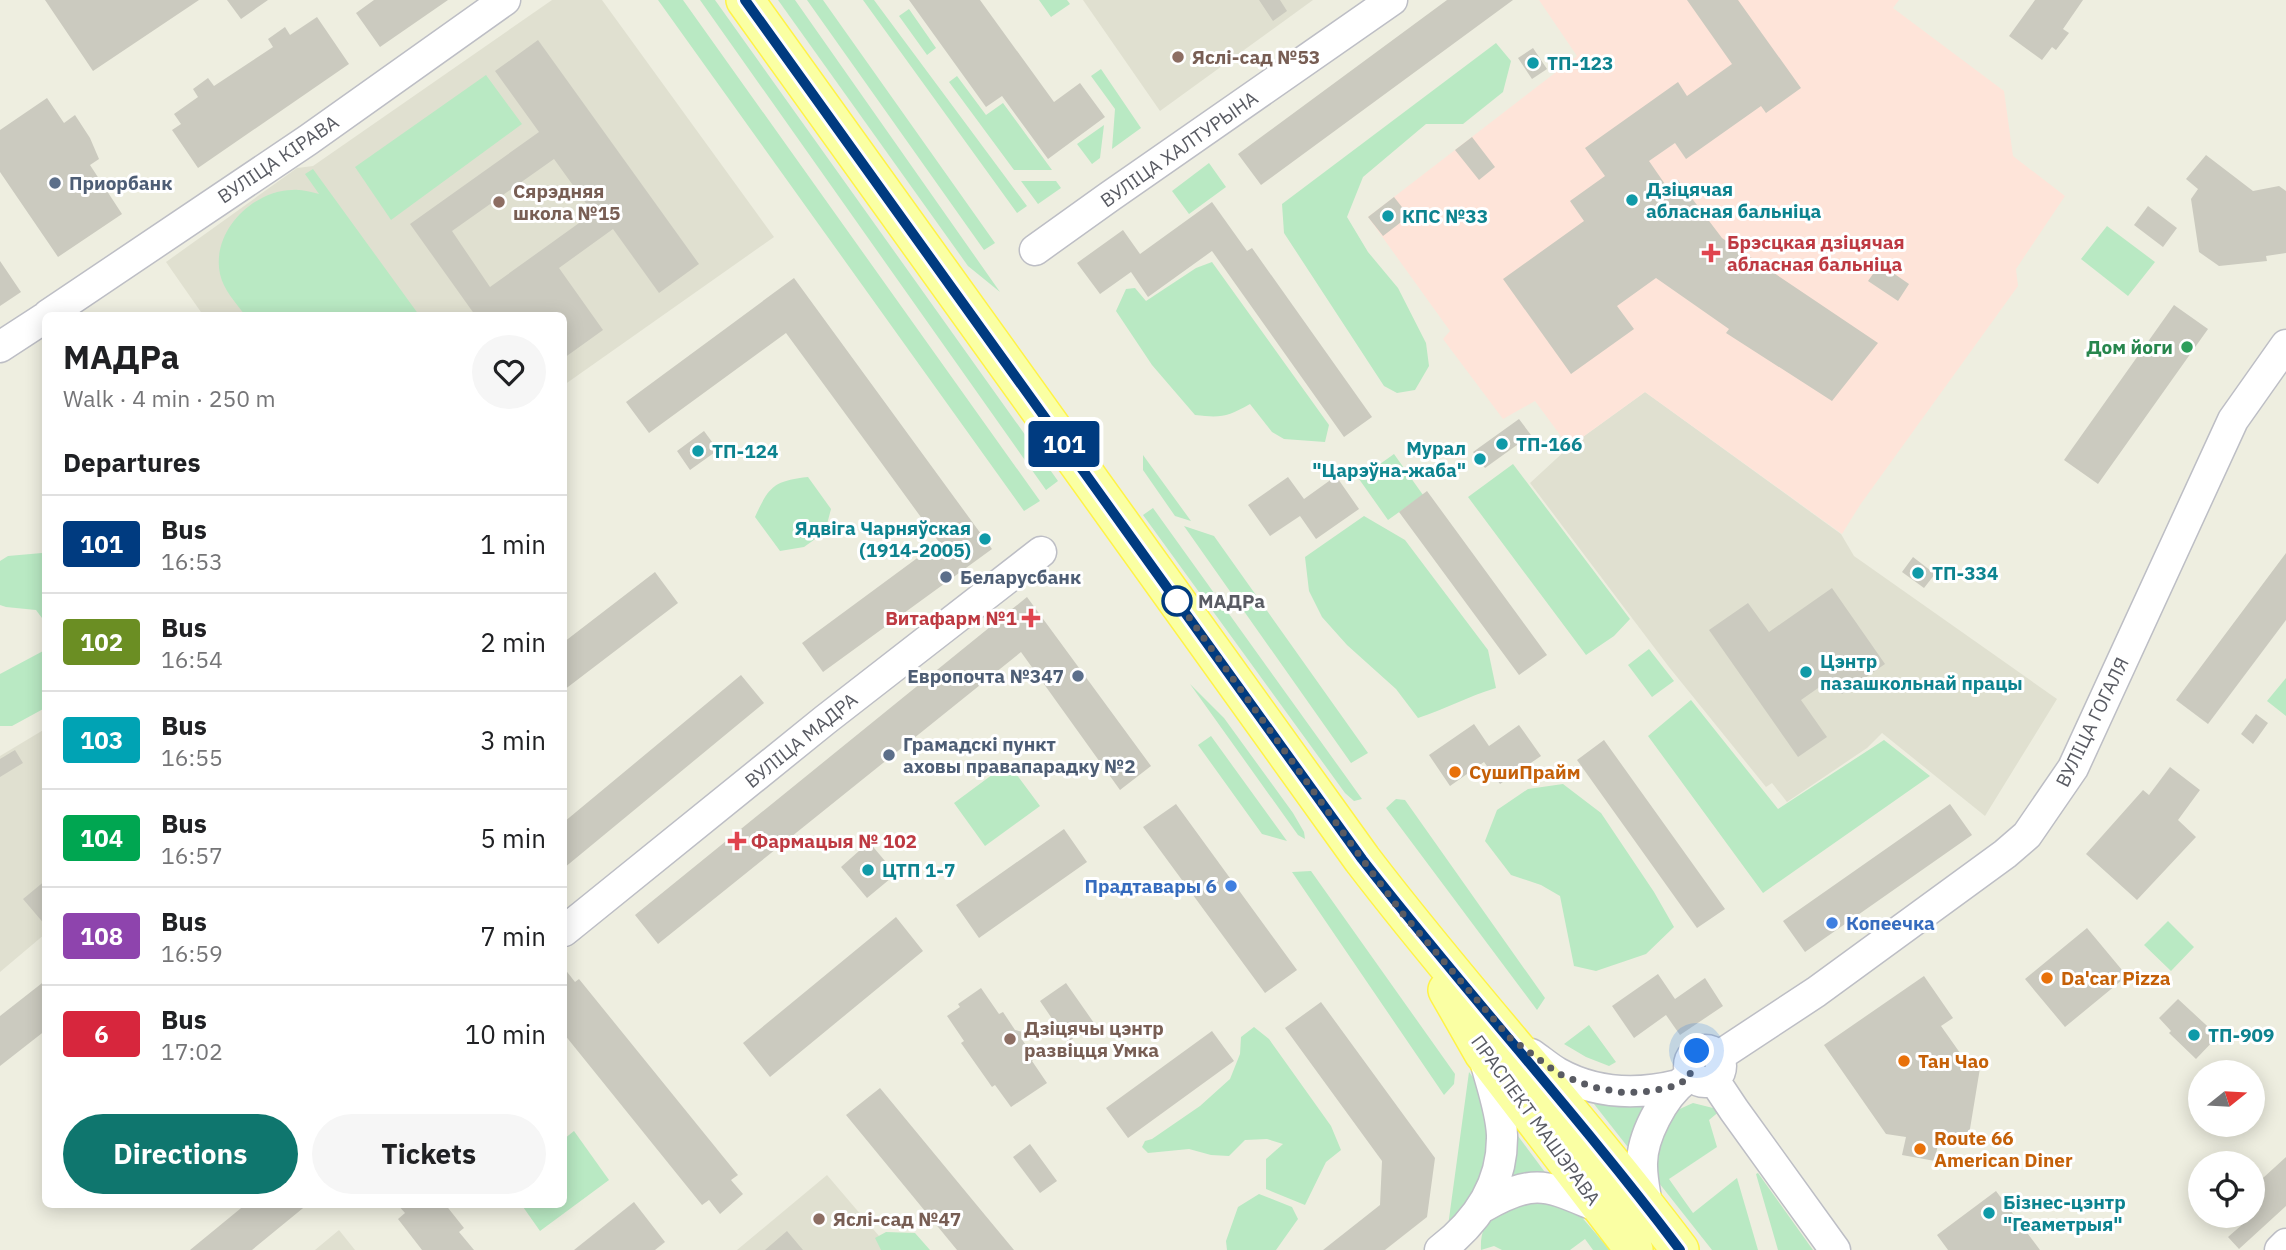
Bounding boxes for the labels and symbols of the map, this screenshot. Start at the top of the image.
place label: Яслі-сад №53 [1192,45,1320,69]
marker: Яслі-сад №53 [1170,49,1186,65]
place label: ТП-123 [1547,51,1613,75]
marker: ТП-123 [1525,55,1541,71]
street label: ВУЛІЦА ХАЛТУРЫНА [1096,86,1262,212]
street label: ВУЛІЦА КІРАВА [213,110,343,208]
place label: Приорбанк [69,171,172,195]
marker: Приорбанк [47,175,63,191]
place label: Дзіцячая абласная бальніца [1646,177,1821,223]
place label: Сярэдняя школа №15 [513,179,620,225]
marker: Дзіцячая абласная бальніца [1624,192,1640,208]
marker: Сярэдняя школа №15 [491,194,507,210]
place label: КПС №33 [1402,204,1488,228]
marker: КПС №33 [1380,208,1396,224]
place label: Брэсцкая дзіцячая абласная бальніца [1727,230,1905,276]
marker: Брэсцкая дзіцячая абласная бальніца [1701,243,1721,263]
place label: Дом йоги [2086,335,2173,359]
marker: Дом йоги [2179,339,2195,355]
line badge: 101 [1024,421,1104,467]
place label: ТП-166 [1516,432,1582,456]
place label: Мурал "Царэўна-жаба" [1312,436,1466,482]
marker: ТП-166 [1494,436,1510,452]
place label: ТП-124 [712,439,778,463]
marker: ТП-124 [690,443,706,459]
marker: Мурал "Царэўна-жаба" [1472,451,1488,467]
place label: Ядвіга Чарняўская (1914-2005) [795,516,971,562]
marker: Ядвіга Чарняўская (1914-2005) [977,531,993,547]
place label: ТП-334 [1932,561,1998,585]
place label: Беларусбанк [960,565,1081,589]
marker: ТП-334 [1910,565,1926,581]
marker: Беларусбанк [938,569,954,585]
marker: МАДРа [1162,586,1192,616]
place label: МАДРа [1198,589,1265,613]
place label: Витафарм №1 [885,606,1018,630]
marker: Витафарм №1 [1023,610,1039,626]
place label: Цэнтр пазашкольнай працы [1820,649,2023,695]
street label: ВУЛІЦА ГОГАЛЯ [2050,653,2134,791]
place label: Европочта №347 [907,664,1064,688]
marker: Цэнтр пазашкольнай працы [1798,664,1814,680]
marker: Европочта №347 [1070,668,1086,684]
street label: ВУЛІЦА МАДРА [740,687,862,793]
place label: Грамадскі пункт аховы правапарадку №2 [903,732,1136,778]
marker: Грамадскі пункт аховы правапарадку №2 [881,747,897,763]
place label: СушиПрайм [1469,760,1580,784]
marker: СушиПрайм [1447,764,1463,780]
place label: Фармацыя № 102 [751,829,917,853]
marker: Фармацыя № 102 [729,833,745,849]
place label: ЦТП 1-7 [882,858,955,882]
marker: ЦТП 1-7 [860,862,876,878]
place label: Прадтавары 6 [1084,874,1217,898]
marker: Прадтавары 6 [1223,878,1239,894]
place label: Копеечка [1846,911,1935,935]
marker: Копеечка [1824,915,1840,931]
place label: Da'car Pizza [2061,966,2171,990]
marker: Da'car Pizza [2039,970,2055,986]
place label: Дзіцячы цэнтр развіцця Умка [1024,1016,1164,1062]
place label: ТП-909 [2208,1023,2274,1047]
marker: ТП-909 [2186,1027,2202,1043]
street label: ПРАСПЕКТ МАШЭРАВА [1466,1030,1606,1210]
marker: Дзіцячы цэнтр развіцця Умка [1002,1031,1018,1047]
your location [1679,1033,1714,1068]
place label: Тан Чао [1918,1049,1989,1073]
marker: Тан Чао [1896,1053,1912,1069]
north arrow [2188,1060,2264,1138]
place label: Route 66 American Diner [1934,1126,2073,1172]
marker: Route 66 American Diner [1912,1141,1928,1157]
place label: Бізнес-цэнтр "Геаметрыя" [2003,1190,2126,1236]
marker: Бізнес-цэнтр "Геаметрыя" [1981,1205,1997,1221]
place label: Яслі-сад №47 [833,1207,961,1231]
marker: Яслі-сад №47 [811,1211,827,1227]

